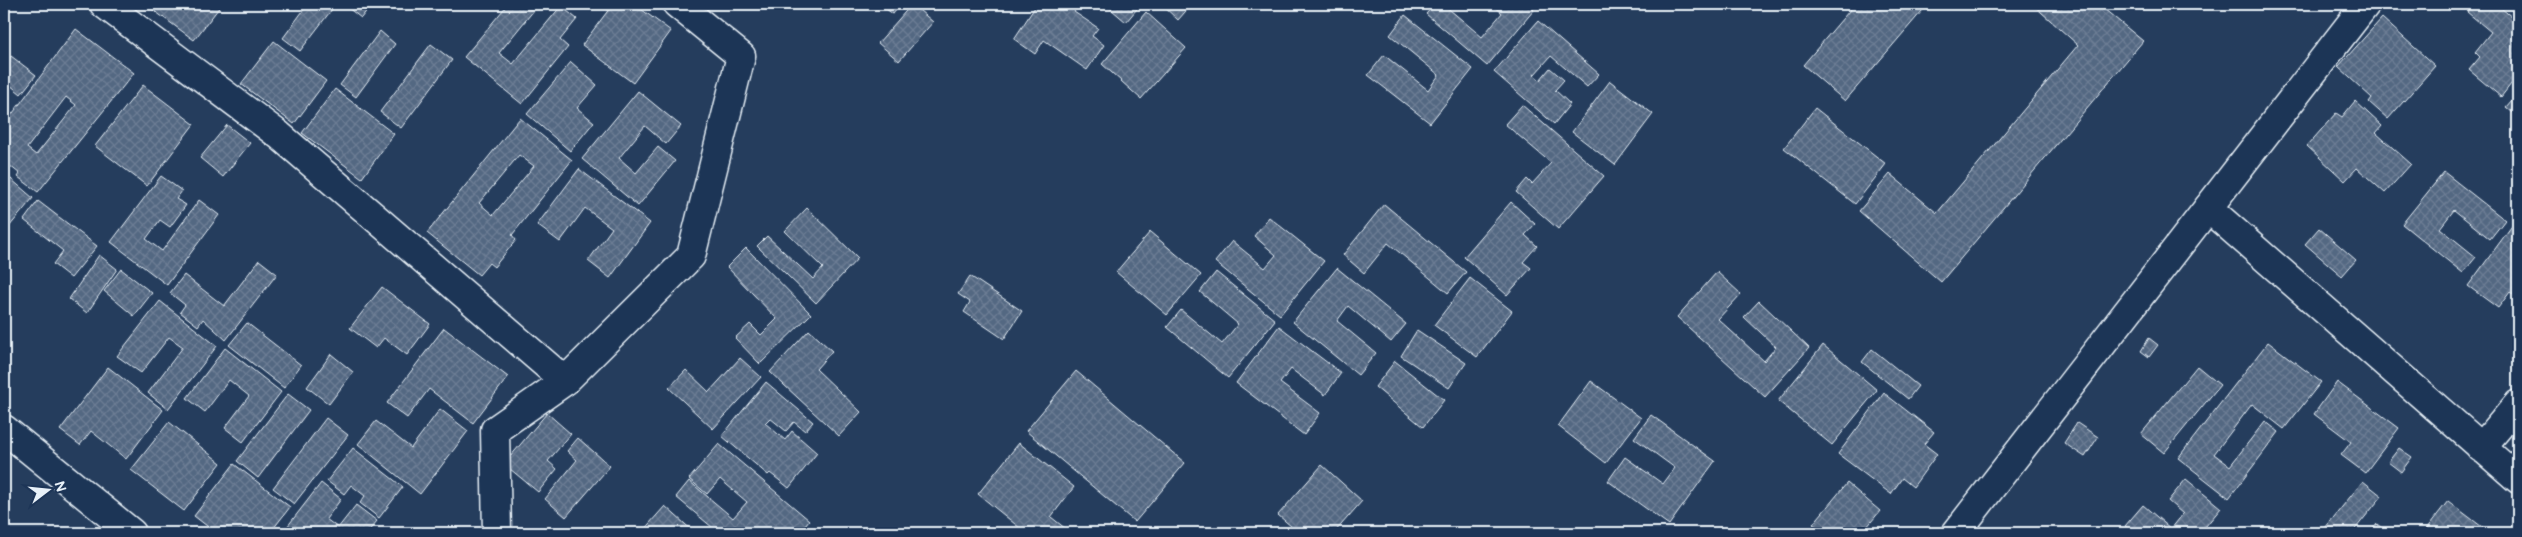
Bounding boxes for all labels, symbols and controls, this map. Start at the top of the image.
north arrow [22,464,72,514]
text: N [50,479,70,494]

